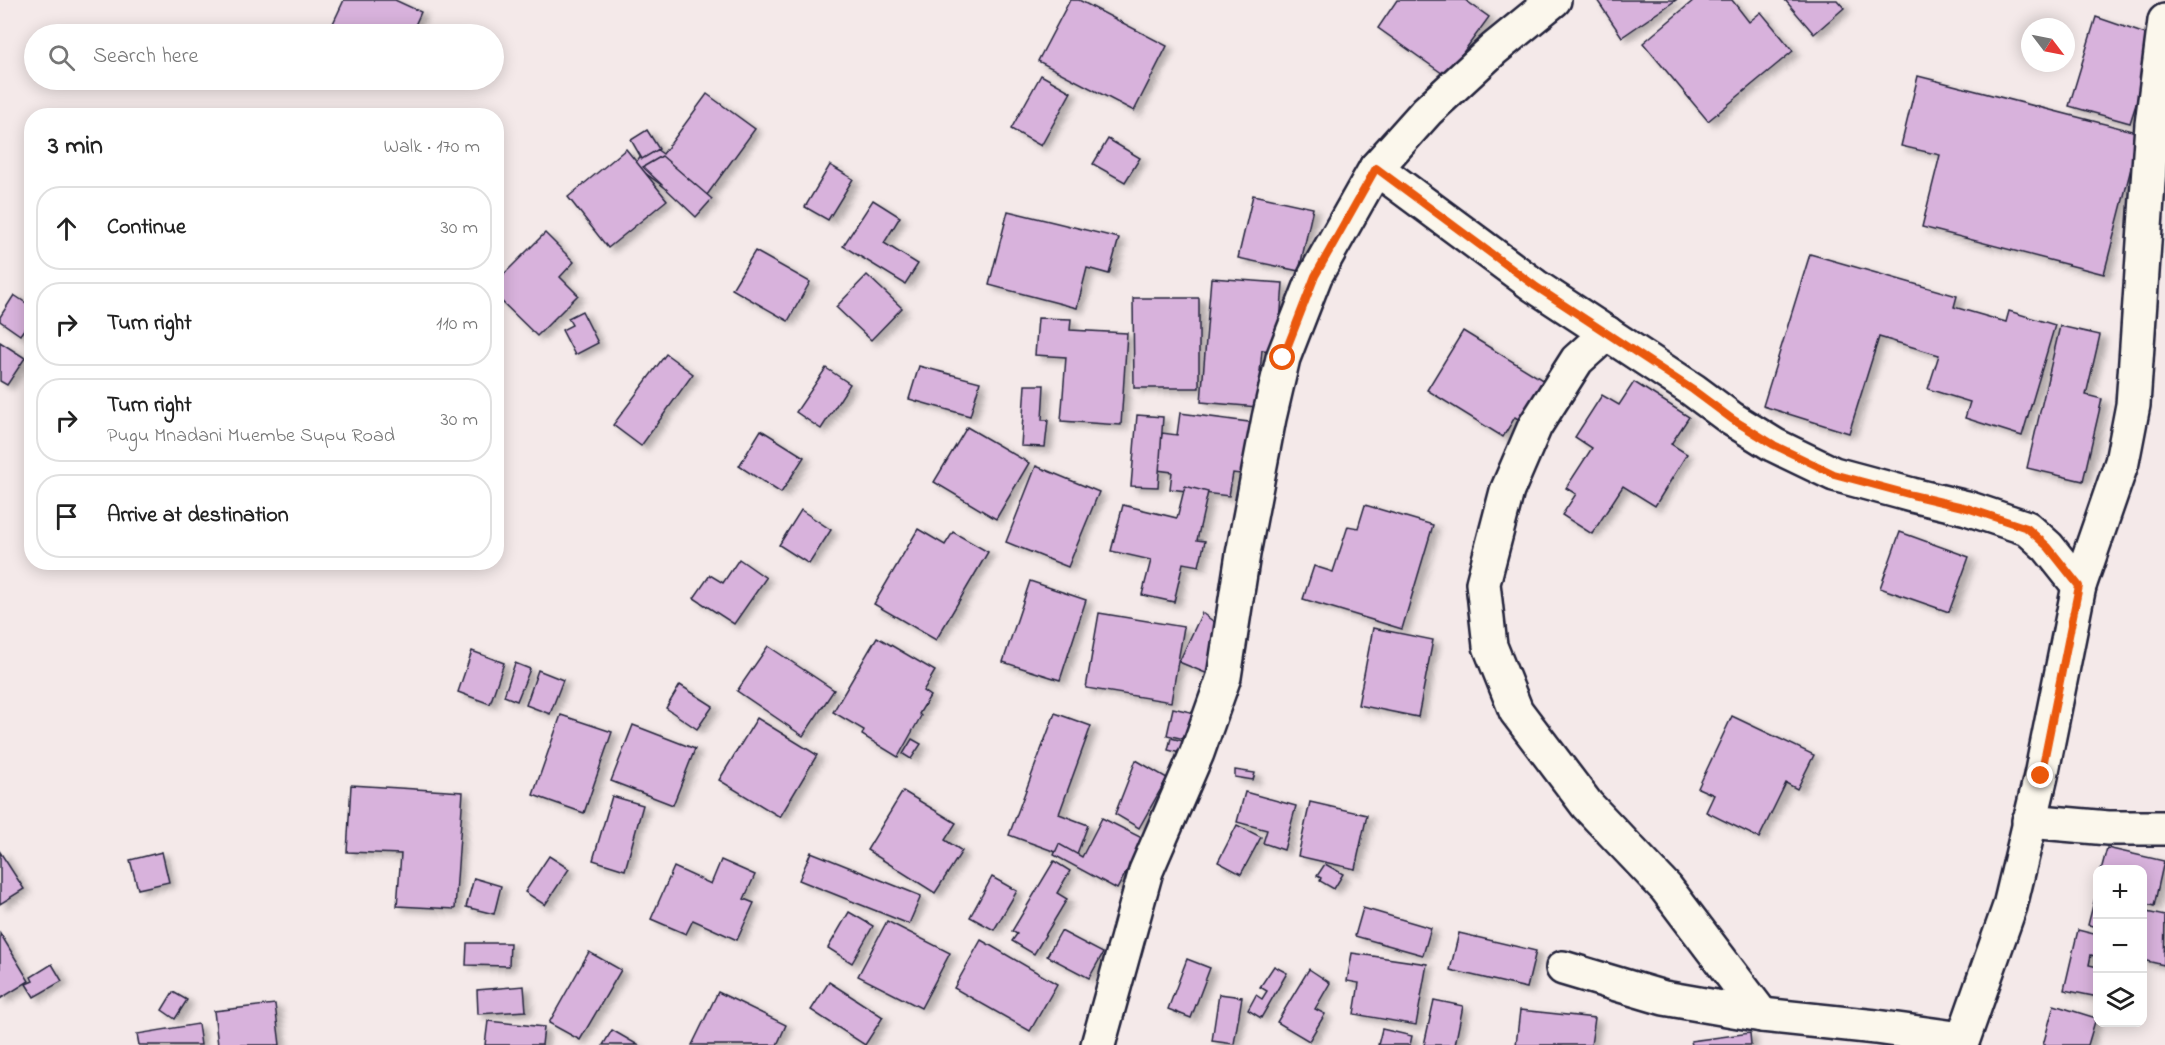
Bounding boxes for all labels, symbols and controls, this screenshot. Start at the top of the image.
north arrow [2021,18,2075,72]
search box [24,24,504,90]
icon: search [45,41,78,74]
text: Search here [93,41,198,73]
text: 3 min [48,128,103,166]
text: Walk · 170 m [384,133,480,162]
icon: ahead [50,212,83,245]
text: Continue [107,212,186,244]
text: 30 m [441,214,478,243]
icon: right [50,308,83,341]
text: Turn right [107,308,192,340]
text: 110 m [436,310,478,339]
route start [1269,344,1295,370]
text: Turn right [107,390,192,422]
icon: right [50,404,83,437]
text: 30 m [441,406,478,435]
text: Pugu Mnadani Muembe Supu Road [107,422,395,451]
icon: arrive [50,500,83,533]
text: Arrive at destination [107,500,289,532]
route end [2027,762,2053,788]
map controls [2093,865,2147,1027]
button: + [2093,865,2147,919]
button: − [2093,919,2147,973]
button: layers [2093,973,2147,1027]

